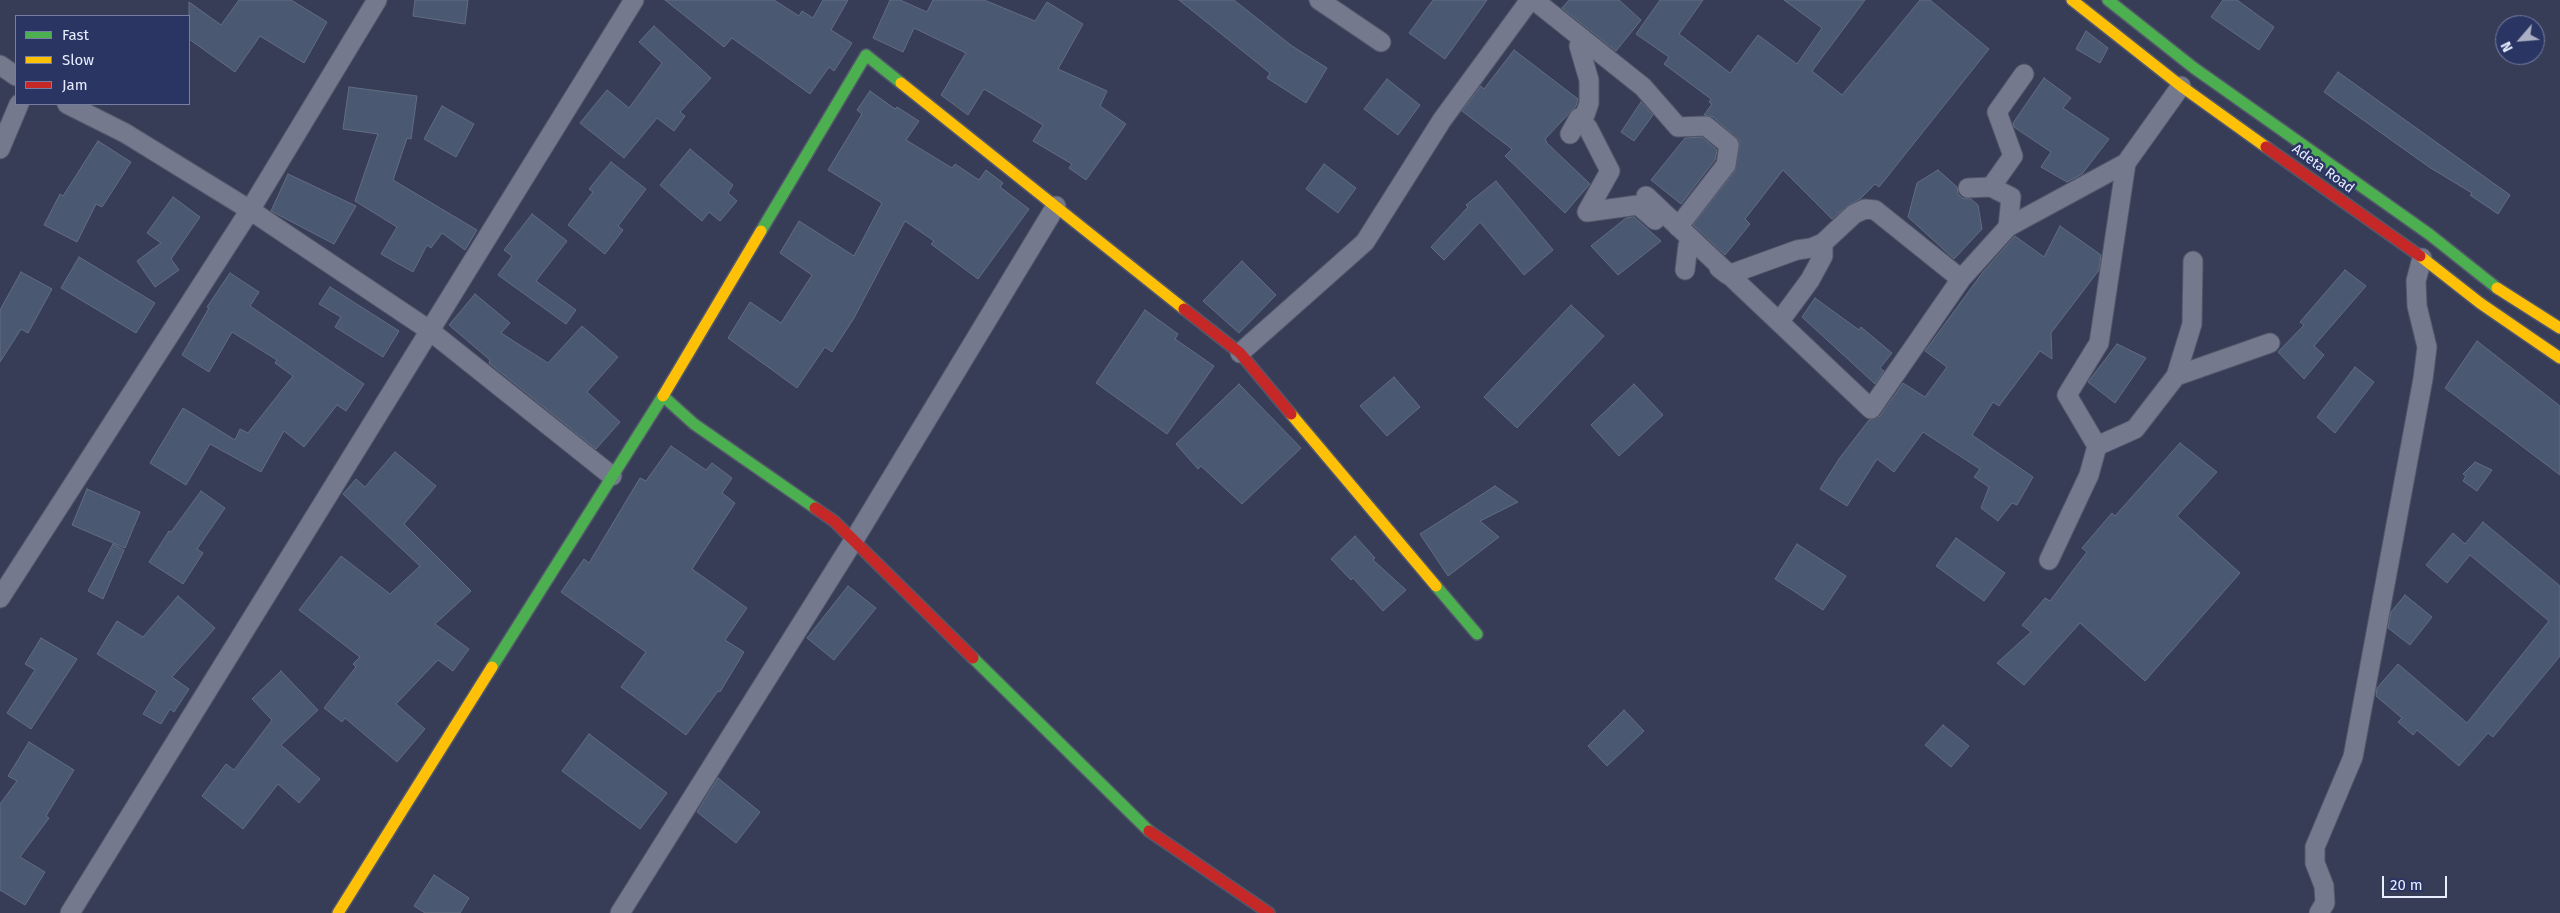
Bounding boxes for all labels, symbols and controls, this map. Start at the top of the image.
legend [15,15,190,105]
north arrow [2495,15,2545,65]
text: Fast [62,26,89,44]
text: N [2497,39,2517,55]
text: Slow [62,51,94,69]
text: Jam [62,76,88,94]
street label: Adeta Road [2289,141,2357,197]
scale bar [2385,866,2450,898]
text: 20 m [2390,876,2423,894]

